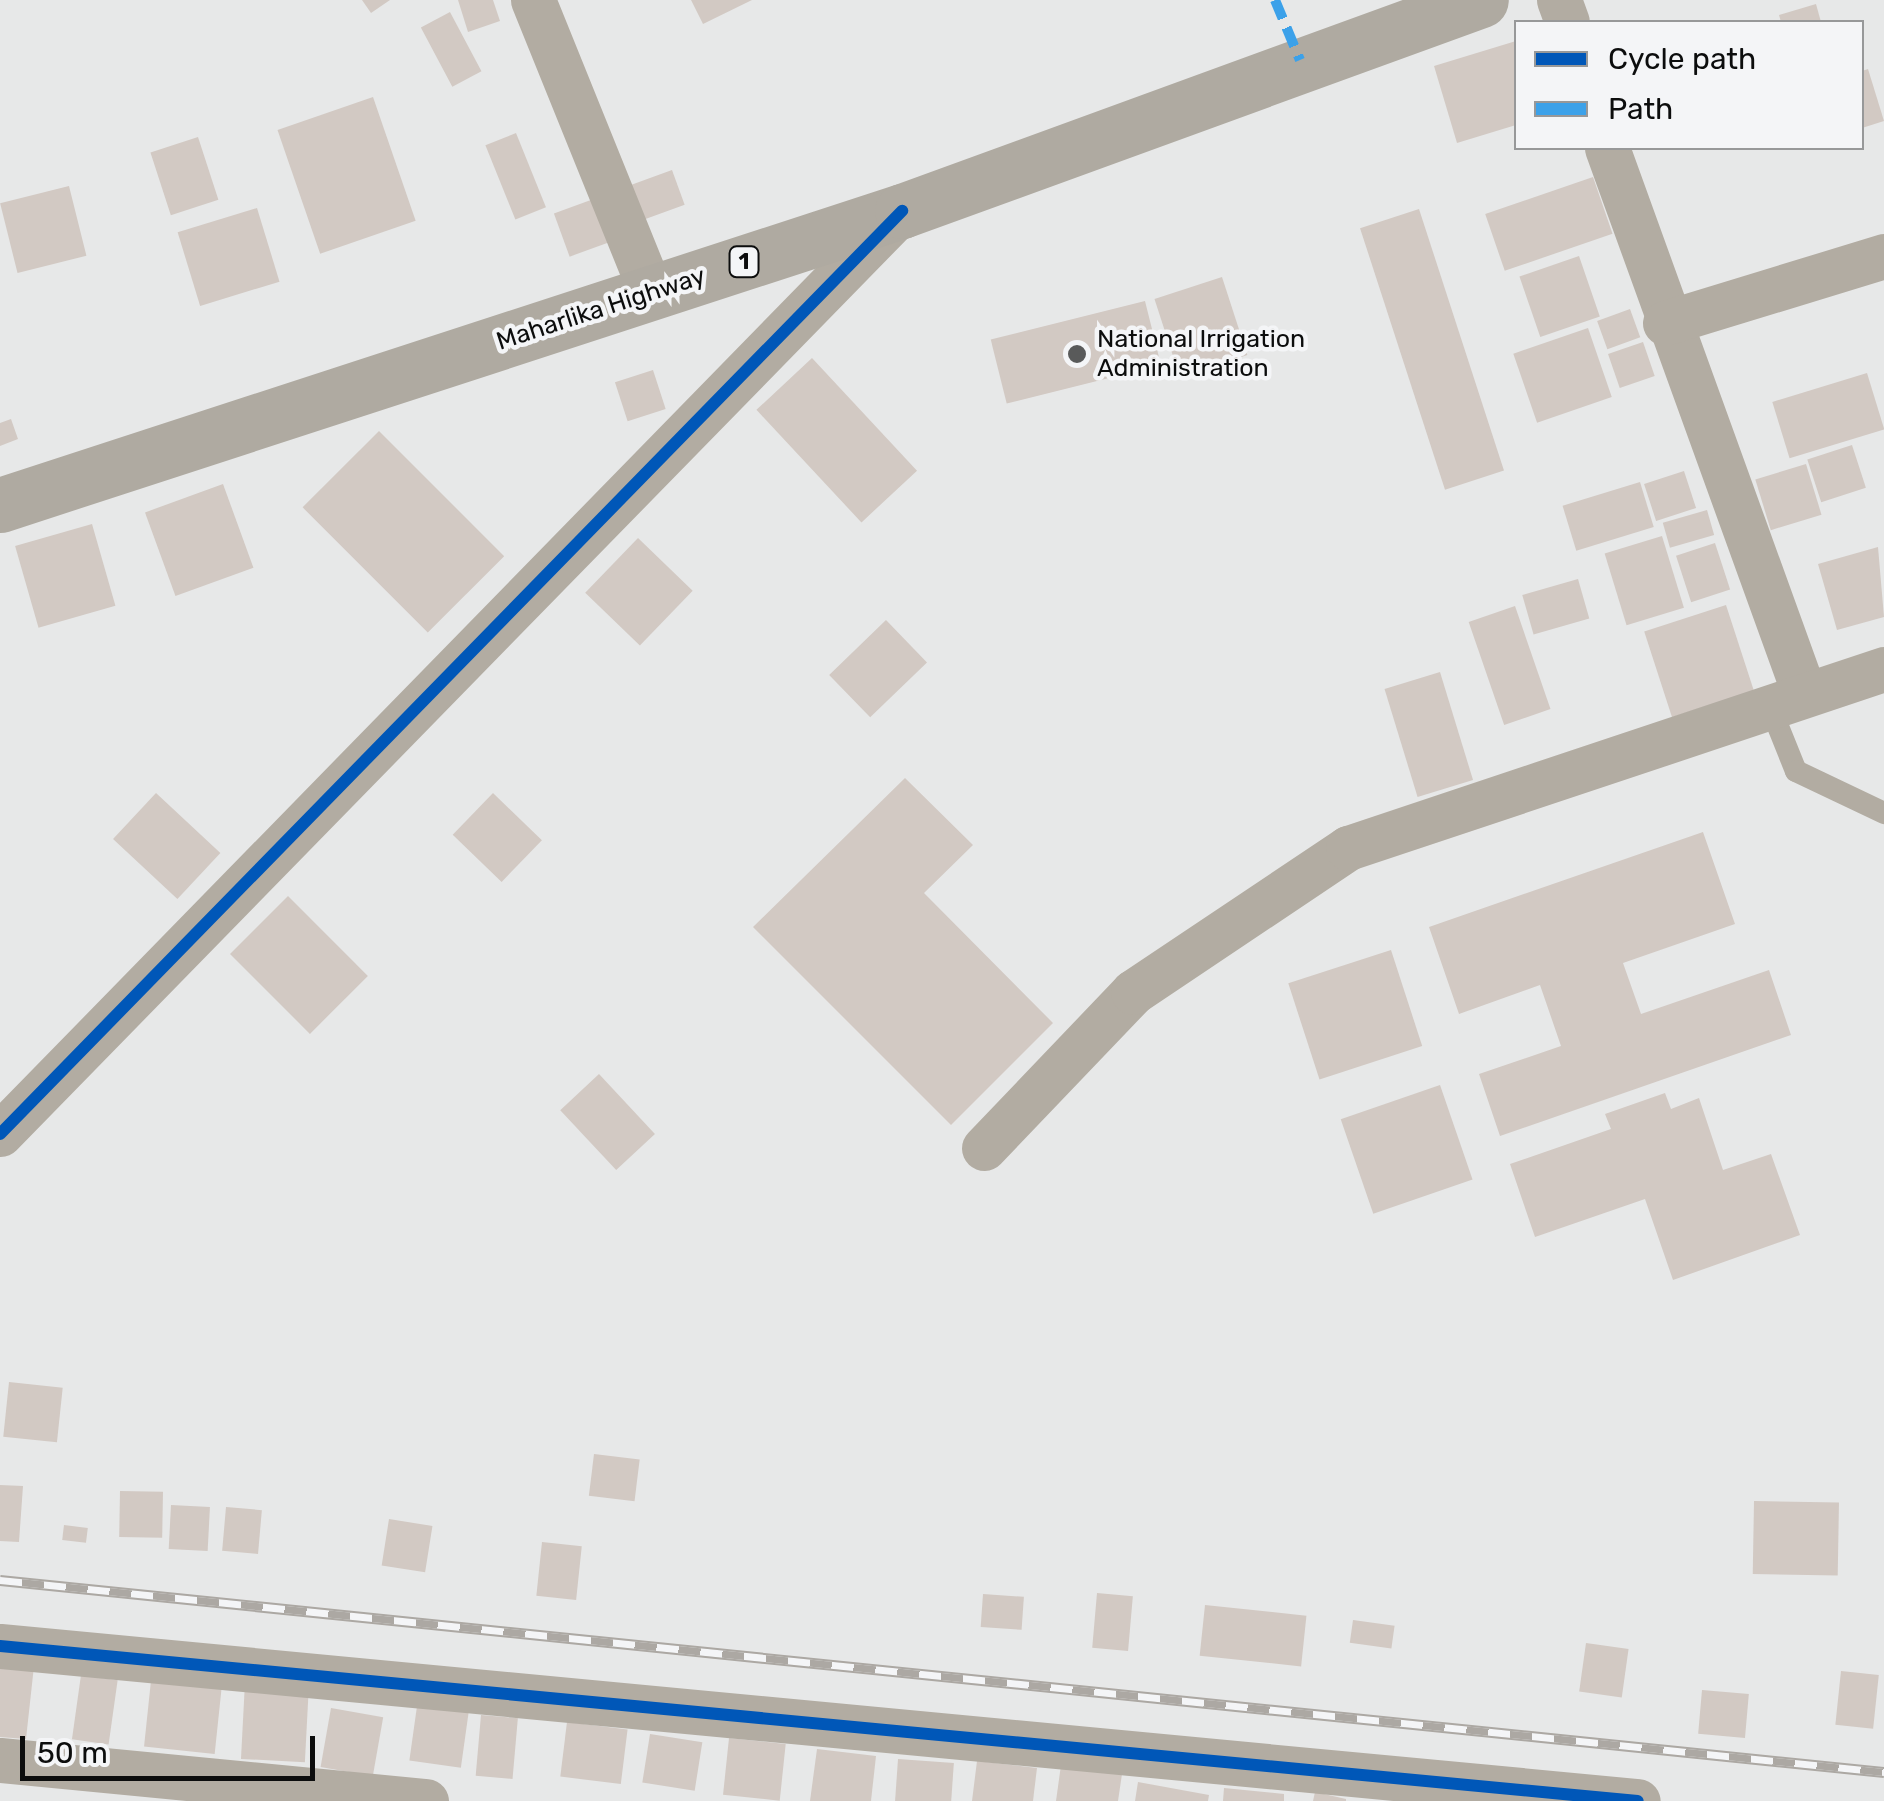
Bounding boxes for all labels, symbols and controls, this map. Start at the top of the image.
legend [1514,20,1864,150]
text: Cycle path [1608,41,1756,77]
text: Path [1608,91,1673,127]
road number: 1 [726,245,762,279]
street label: Maharlika Highway [493,261,709,357]
place label: National Irrigation Administration [1097,325,1305,384]
marker: National Irrigation Administration [1066,343,1088,365]
scale bar [25,1716,320,1778]
text: 50 m [37,1735,108,1771]

